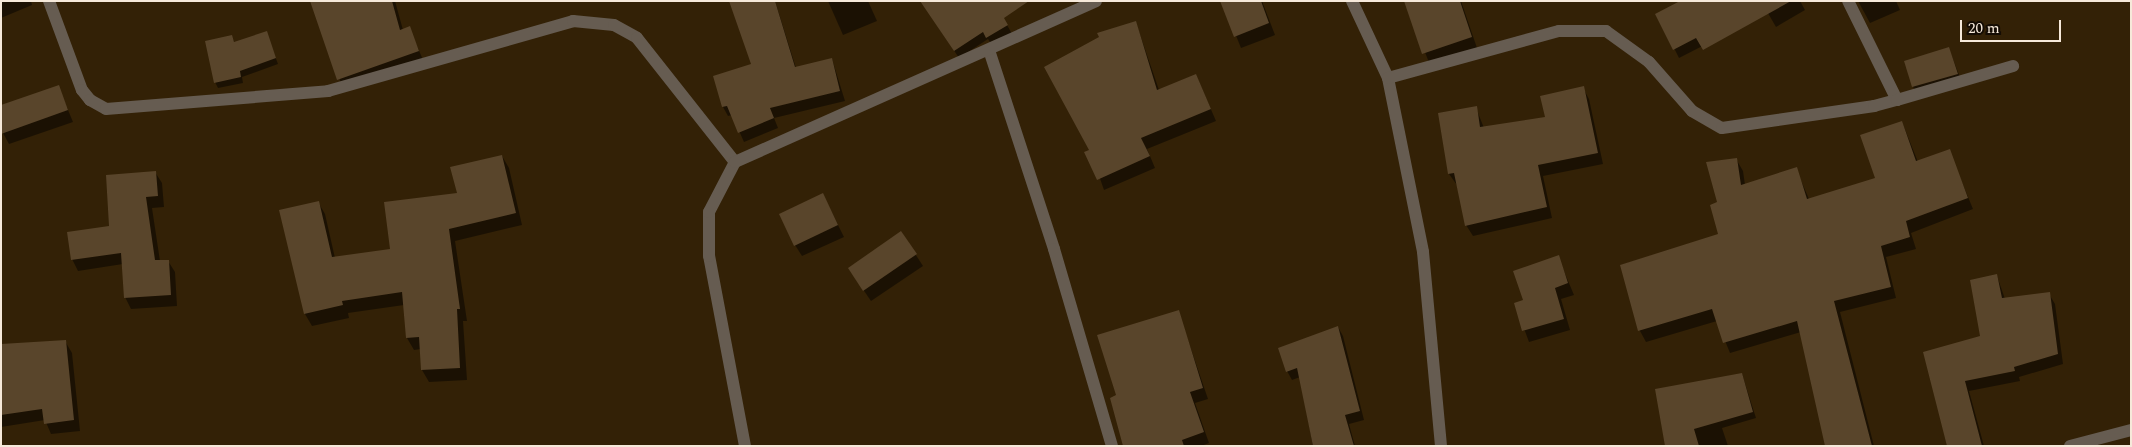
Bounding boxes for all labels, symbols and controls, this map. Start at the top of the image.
scale bar [1962,10,2063,42]
text: 20 m [1968,17,2000,40]

